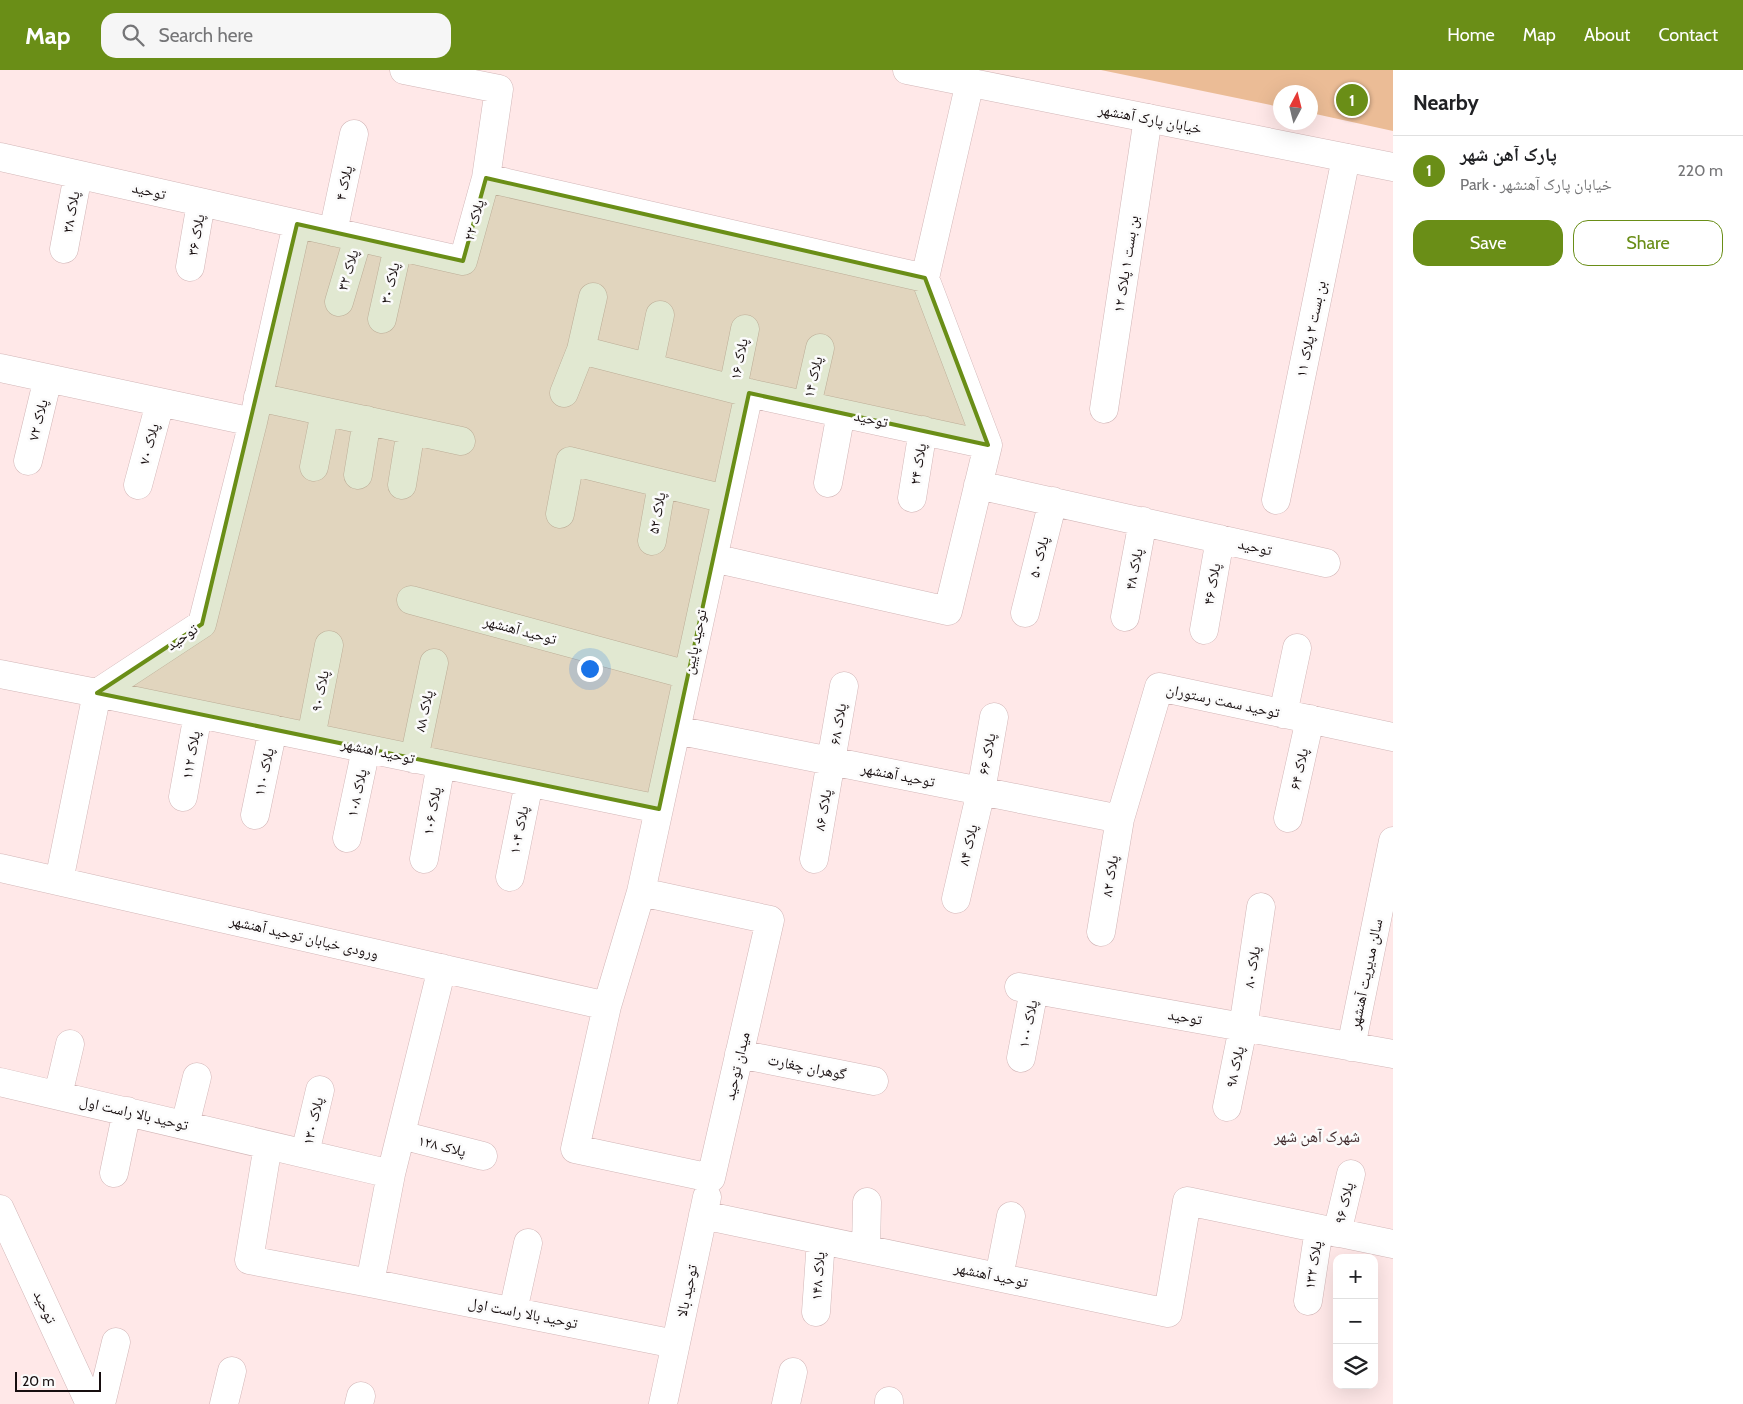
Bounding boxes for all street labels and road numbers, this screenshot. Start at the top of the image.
street label: خیابان پارک آهنشهر [1096,100,1204,139]
street label: پلاک ۴ [332,164,357,202]
street label: توحید [130,178,168,204]
street label: پلاک ۳۸ [58,190,84,234]
street label: پلاک ۲۲ [460,197,488,243]
street label: پلاک ۳۶ [183,213,209,257]
street label: بن بست ۱ پلاک ۱۲ [1109,214,1144,314]
street label: پلاک ۳۲ [334,247,363,293]
street label: پلاک ۳۰ [377,261,404,306]
street label: بن بست ۲ پلاک ۱۱ [1292,279,1331,379]
street label: پلاک ۱۶ [726,337,752,381]
street label: پلاک ۱۴ [800,355,827,400]
street label: پلاک ۷۲ [24,397,52,443]
street label: توحید [852,407,890,431]
street label: پلاک ۷۰ [135,421,163,467]
street label: پلاک ۲۴ [906,442,930,486]
street label: پلاک ۵۲ [644,491,670,535]
street label: پلاک ۵۰ [1025,534,1053,580]
street label: توحید [1236,534,1274,560]
street label: پلاک ۴۸ [1121,547,1147,591]
street label: پلاک ۴۶ [1199,562,1225,606]
street label: توحید پایین [679,607,712,676]
street label: توحید آهنشهر [481,611,559,649]
street label: توحید [163,619,202,654]
street label: پلاک ۹۰ [307,669,333,713]
street label: توحید سمت رستوران [1164,680,1282,723]
street label: پلاک ۸۸ [411,689,437,733]
street label: پلاک ۶۸ [826,702,850,746]
street label: پلاک ۱۱۲ [178,729,204,781]
street label: پلاک ۶۶ [974,732,1000,776]
street label: توحید اهنشهر [339,734,417,768]
street label: پلاک ۱۱۰ [250,746,278,798]
street label: پلاک ۶۴ [1286,747,1312,791]
street label: توحید آهنشهر [859,759,937,791]
street label: پلاک ۱۰۸ [343,767,371,819]
street label: پلاک ۱۰۶ [419,785,445,837]
street label: پلاک ۸۶ [810,788,836,832]
street label: پلاک ۱۰۴ [506,804,533,856]
street label: پلاک ۸۴ [955,823,982,868]
street label: پلاک ۸۲ [1098,854,1122,898]
street label: ورودی خیابان توحید آهنشهر [227,911,380,964]
street label: سالن مدیریت آهنشهر [1345,917,1387,1032]
street label: پلاک ۸۰ [1240,945,1264,989]
street label: پلاک ۱۰۰ [1015,998,1042,1050]
street label: توحید [1167,1005,1204,1029]
street label: میدان توحید [720,1030,755,1102]
street label: پلاک ۹۸ [1222,1045,1248,1089]
street label: گوهران چغارت [766,1051,848,1084]
street label: توحید بالا راست اول [78,1092,191,1135]
street label: پلاک ۱۳۰ [299,1095,327,1147]
street label: پلاک ۱۲۸ [416,1131,468,1161]
street label: پلاک ۹۶ [1331,1181,1358,1226]
street label: پلاک ۱۳۲ [1300,1240,1326,1290]
street label: پلاک ۱۴۸ [807,1251,829,1301]
street label: توحید آهنشهر [952,1258,1030,1292]
street label: توحید بالا [673,1262,701,1319]
street label: توحید [30,1288,61,1327]
street label: توحید بالا راست اول [467,1294,580,1334]

